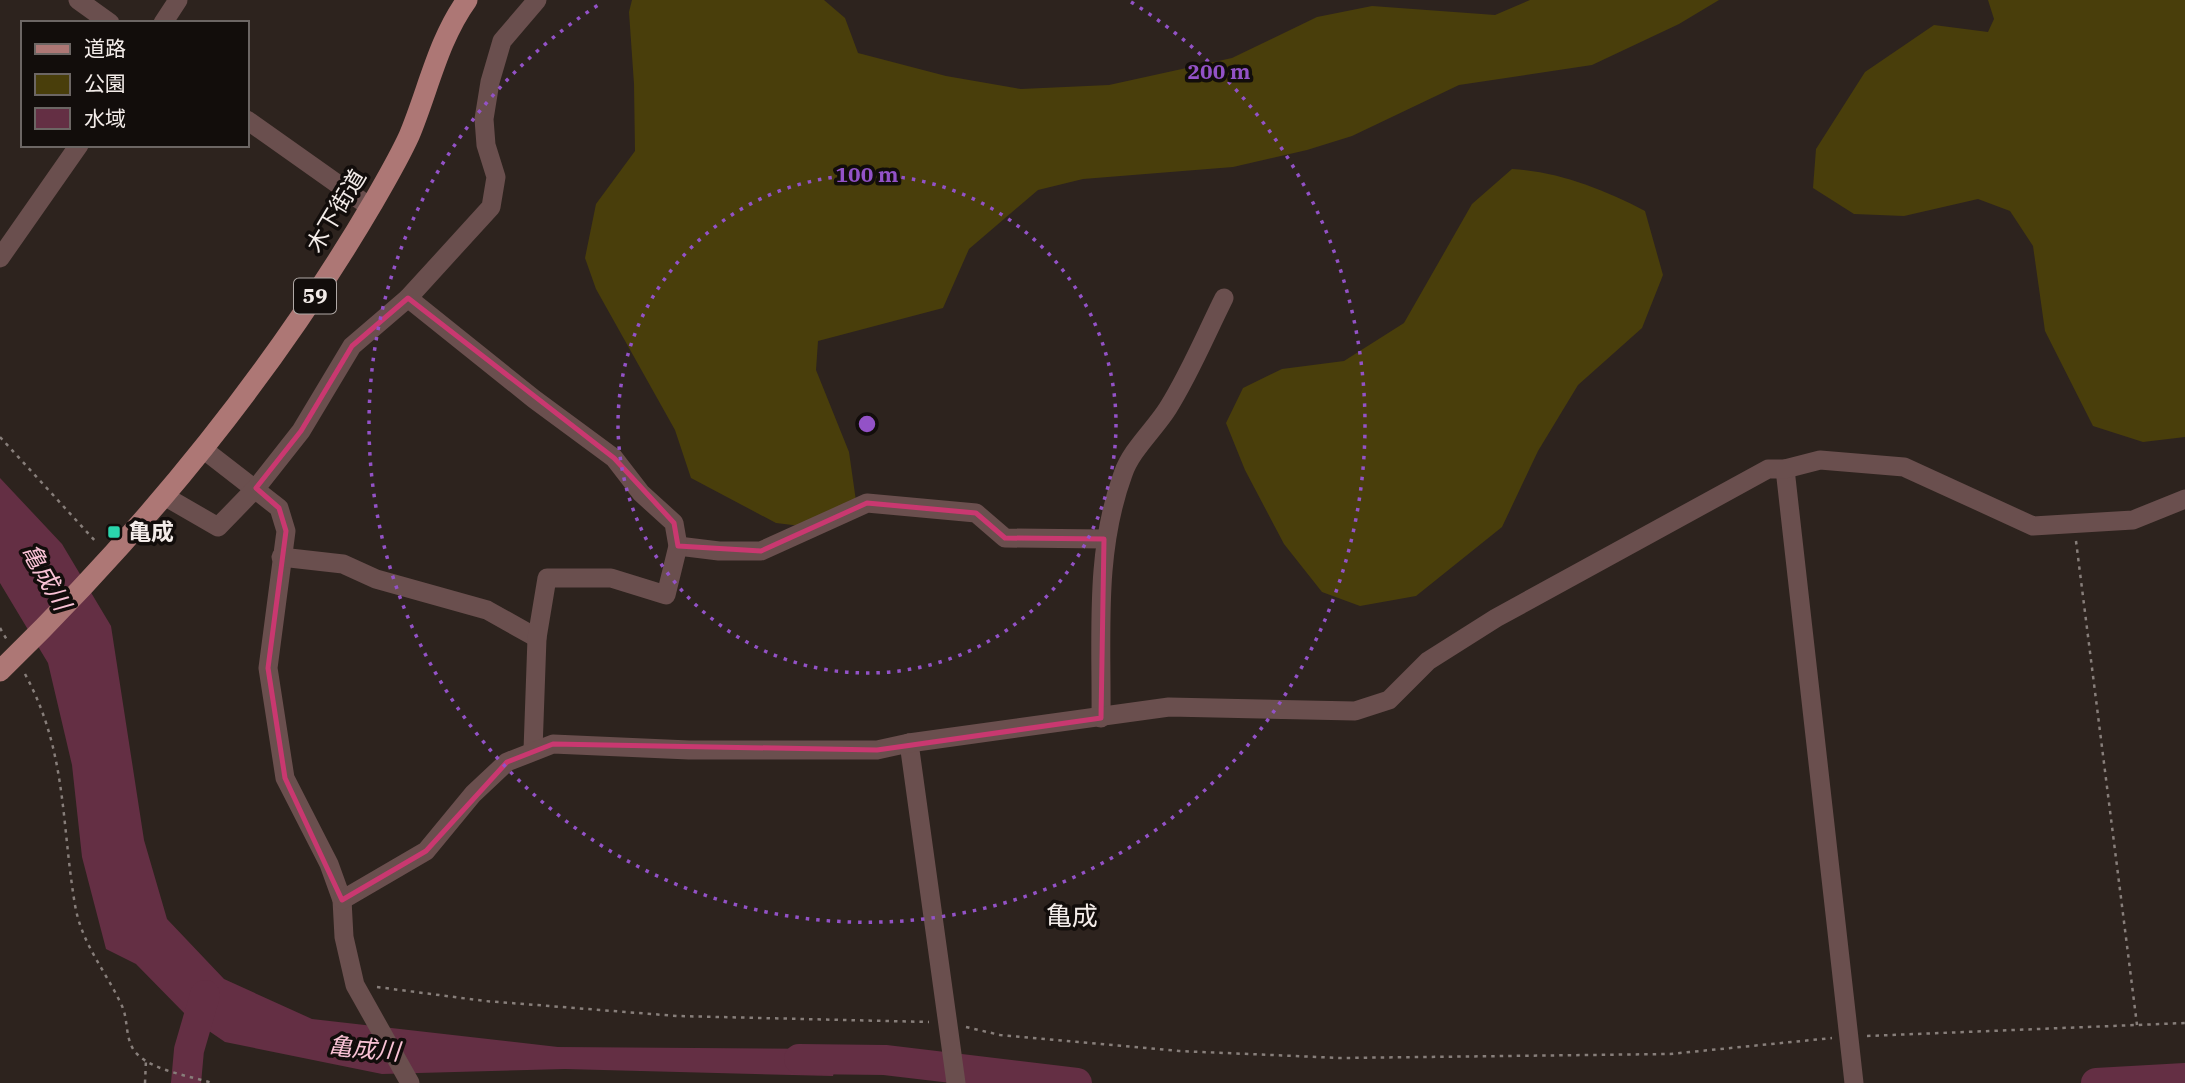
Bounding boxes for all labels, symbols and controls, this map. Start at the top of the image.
legend [21,21,248,147]
text: 道路 [84,34,126,62]
text: 200 m [1187,57,1251,85]
text: 公園 [84,69,126,97]
text: 水域 [84,104,126,132]
text: 100 m [835,160,899,188]
street label: 木下街道 [299,163,372,258]
road number: 59 [294,278,336,314]
centre of rings [855,412,879,436]
place label: 亀成 [128,516,174,546]
marker: 亀成 [106,524,122,540]
water label: 亀成川 [15,537,80,618]
district label: 亀成 [1046,898,1098,932]
water label: 亀成川 [327,1029,404,1067]

